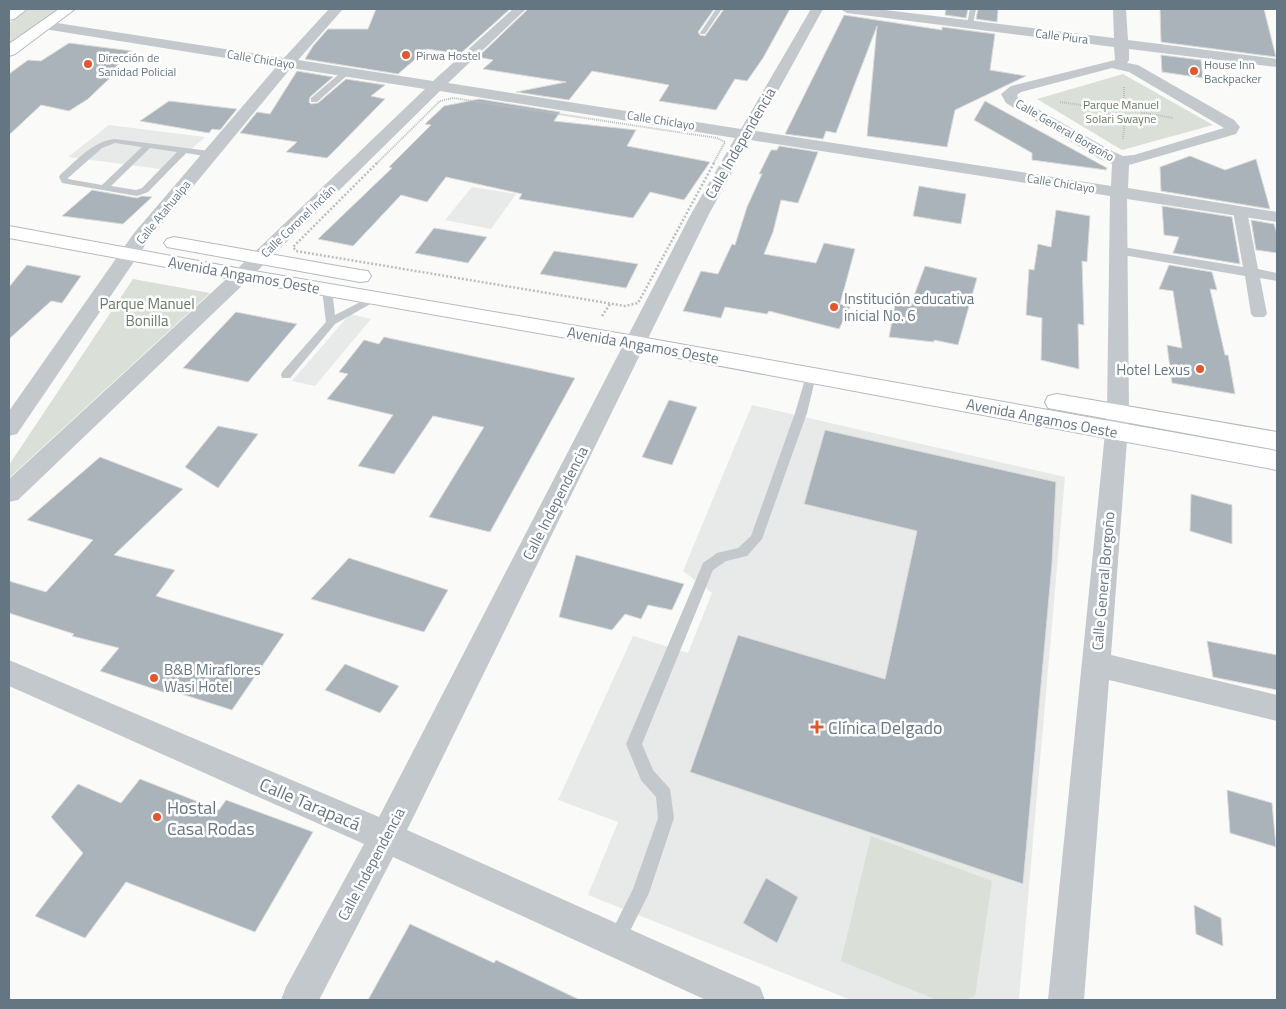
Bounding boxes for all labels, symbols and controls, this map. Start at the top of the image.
street label: Calle Piura [1035,23,1089,49]
street label: Calle Chiclayo [226,44,296,74]
place label: Pirwa Hostel [416,46,481,65]
place label: Dirección de Sanidad Policial [98,48,176,81]
marker: Pirwa Hostel [400,49,412,61]
place label: House Inn Backpacker [1204,55,1262,88]
marker: Dirección de Sanidad Policial [82,58,94,70]
marker: House Inn Backpacker [1188,65,1200,77]
street label: Calle Independencia [699,83,781,203]
street label: Calle General Borgoño [1012,94,1118,166]
park label: Parque Manuel Solari Swayne [1083,95,1159,128]
street label: Calle Chiclayo [626,105,696,135]
street label: Calle Chiclayo [1026,168,1096,198]
street label: Calle Atahualpa [131,176,195,248]
street label: Calle Coronel Inclán [256,180,340,262]
street label: Avenida Angamos Oeste [166,250,322,300]
place label: Institución educativa inicial No. 6 [844,287,975,327]
park label: Parque Manuel Bonilla [99,292,195,332]
marker: Institución educativa inicial No. 6 [828,301,840,313]
street label: Avenida Angamos Oeste [565,320,721,370]
place label: Hotel Lexus [1116,358,1190,381]
marker: Hotel Lexus [1194,363,1206,375]
street label: Avenida Angamos Oeste [964,392,1120,444]
street label: Calle Independencia [516,442,594,564]
street label: Calle General Borgoño [1085,511,1121,651]
place label: B&B Miraflores Wasi Hotel [164,658,261,698]
marker: B&B Miraflores Wasi Hotel [148,672,160,684]
place label: Clínica Delgado [828,714,942,741]
marker: Clínica Delgado [810,720,824,734]
street label: Calle Tarapacá [255,771,365,837]
place label: Hostal Casa Rodas [167,794,255,842]
street label: Calle Independencia [331,803,411,925]
marker: Hostal Casa Rodas [151,811,163,823]

